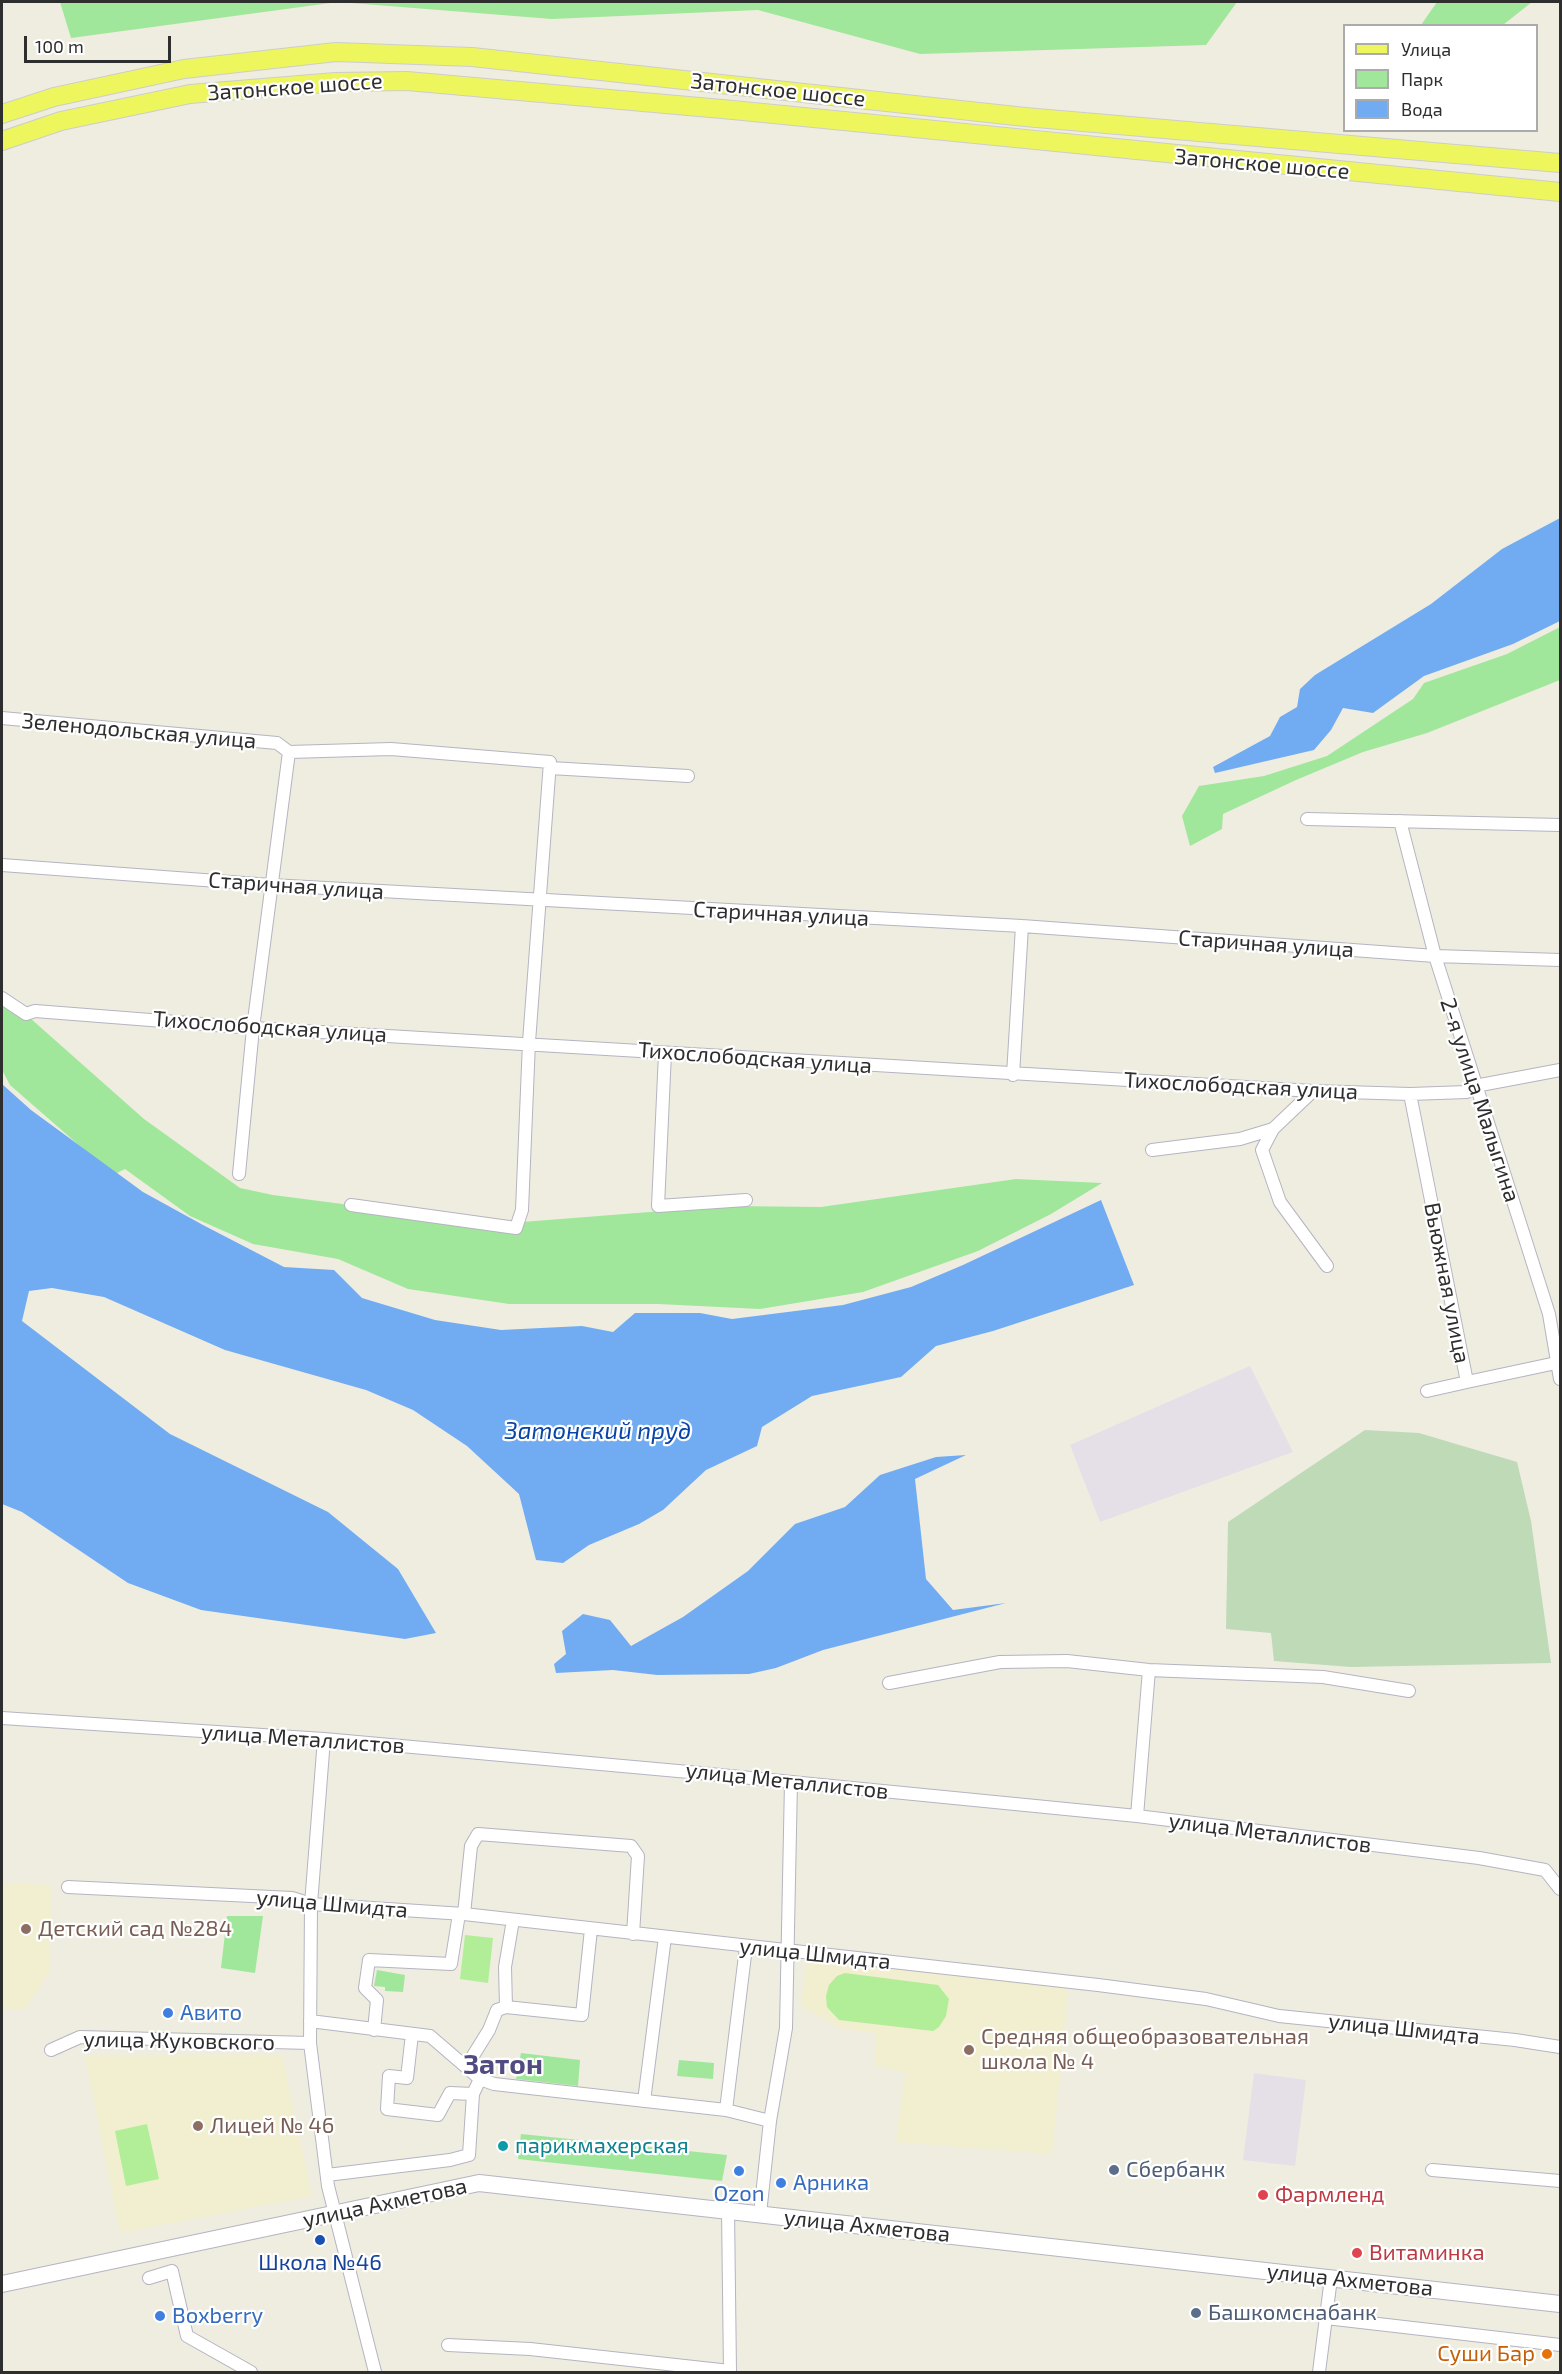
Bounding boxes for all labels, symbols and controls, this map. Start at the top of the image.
scale bar [27,24,174,62]
legend [1343,24,1538,132]
text: 100 m [35,35,84,57]
text: Улица [1401,38,1451,60]
street label: Затонское шоссе [207,68,383,106]
street label: Затонское шоссе [689,68,867,112]
text: Парк [1401,68,1443,90]
text: Вода [1401,98,1443,120]
street label: Затонское шоссе [1173,143,1351,185]
street label: Зеленодольская улица [21,708,257,754]
street label: Старичная улица [207,867,385,905]
street label: Старичная улица [692,896,870,932]
street label: Старичная улица [1177,925,1355,963]
street label: 2-я улица Малыгина [1435,995,1525,1205]
street label: Тихослободская улица [152,1006,388,1048]
street label: Тихослободская улица [637,1037,873,1079]
street label: Тихослободская улица [1123,1067,1359,1105]
street label: Вьюжная улица [1418,1200,1476,1366]
water label: Затонский пруд [505,1417,691,1445]
street label: улица Металлистов [200,1719,406,1759]
street label: улица Металлистов [684,1757,890,1805]
street label: улица Металлистов [1167,1807,1373,1859]
street label: улица Шмидта [255,1884,409,1924]
place label: Детский сад №284 [38,1916,232,1942]
marker: Детский сад №284 [19,1922,33,1936]
street label: улица Шмидта [738,1933,892,1975]
place label: Авито [180,2000,242,2026]
marker: Авито [161,2006,175,2020]
street label: улица Шмидта [1327,2008,1481,2050]
place label: Средняя общеобразовательная школа № 4 [981,2024,1309,2076]
street label: улица Жуковского [83,2026,275,2056]
marker: Средняя общеобразовательная школа № 4 [962,2043,976,2057]
district label: Затон [463,2048,543,2082]
place label: Лицей № 46 [210,2113,334,2139]
marker: Лицей № 46 [191,2119,205,2133]
place label: парикмахерская [515,2133,689,2159]
marker: парикмахерская [496,2139,510,2153]
place label: Сбербанк [1126,2157,1225,2183]
marker: Сбербанк [1107,2163,1121,2177]
marker: Ozon [732,2164,746,2178]
place label: Арника [793,2170,869,2196]
street label: улица Ахметова [301,2173,469,2233]
marker: Арника [774,2176,788,2190]
place label: Ozon [713,2181,765,2207]
place label: Фармленд [1275,2182,1384,2208]
marker: Фармленд [1256,2188,1270,2202]
street label: улица Ахметова [783,2204,951,2248]
marker: Школа №46 [313,2233,327,2247]
place label: Витаминка [1369,2240,1485,2266]
marker: Витаминка [1350,2246,1364,2260]
place label: Школа №46 [258,2250,382,2276]
street label: улица Ахметова [1266,2258,1434,2302]
place label: Башкомснабанк [1208,2300,1377,2326]
place label: Boxberry [172,2303,263,2329]
marker: Башкомснабанк [1189,2306,1203,2320]
marker: Boxberry [153,2309,167,2323]
place label: Суши Бар [1437,2341,1535,2367]
marker: Суши Бар [1540,2347,1554,2361]

